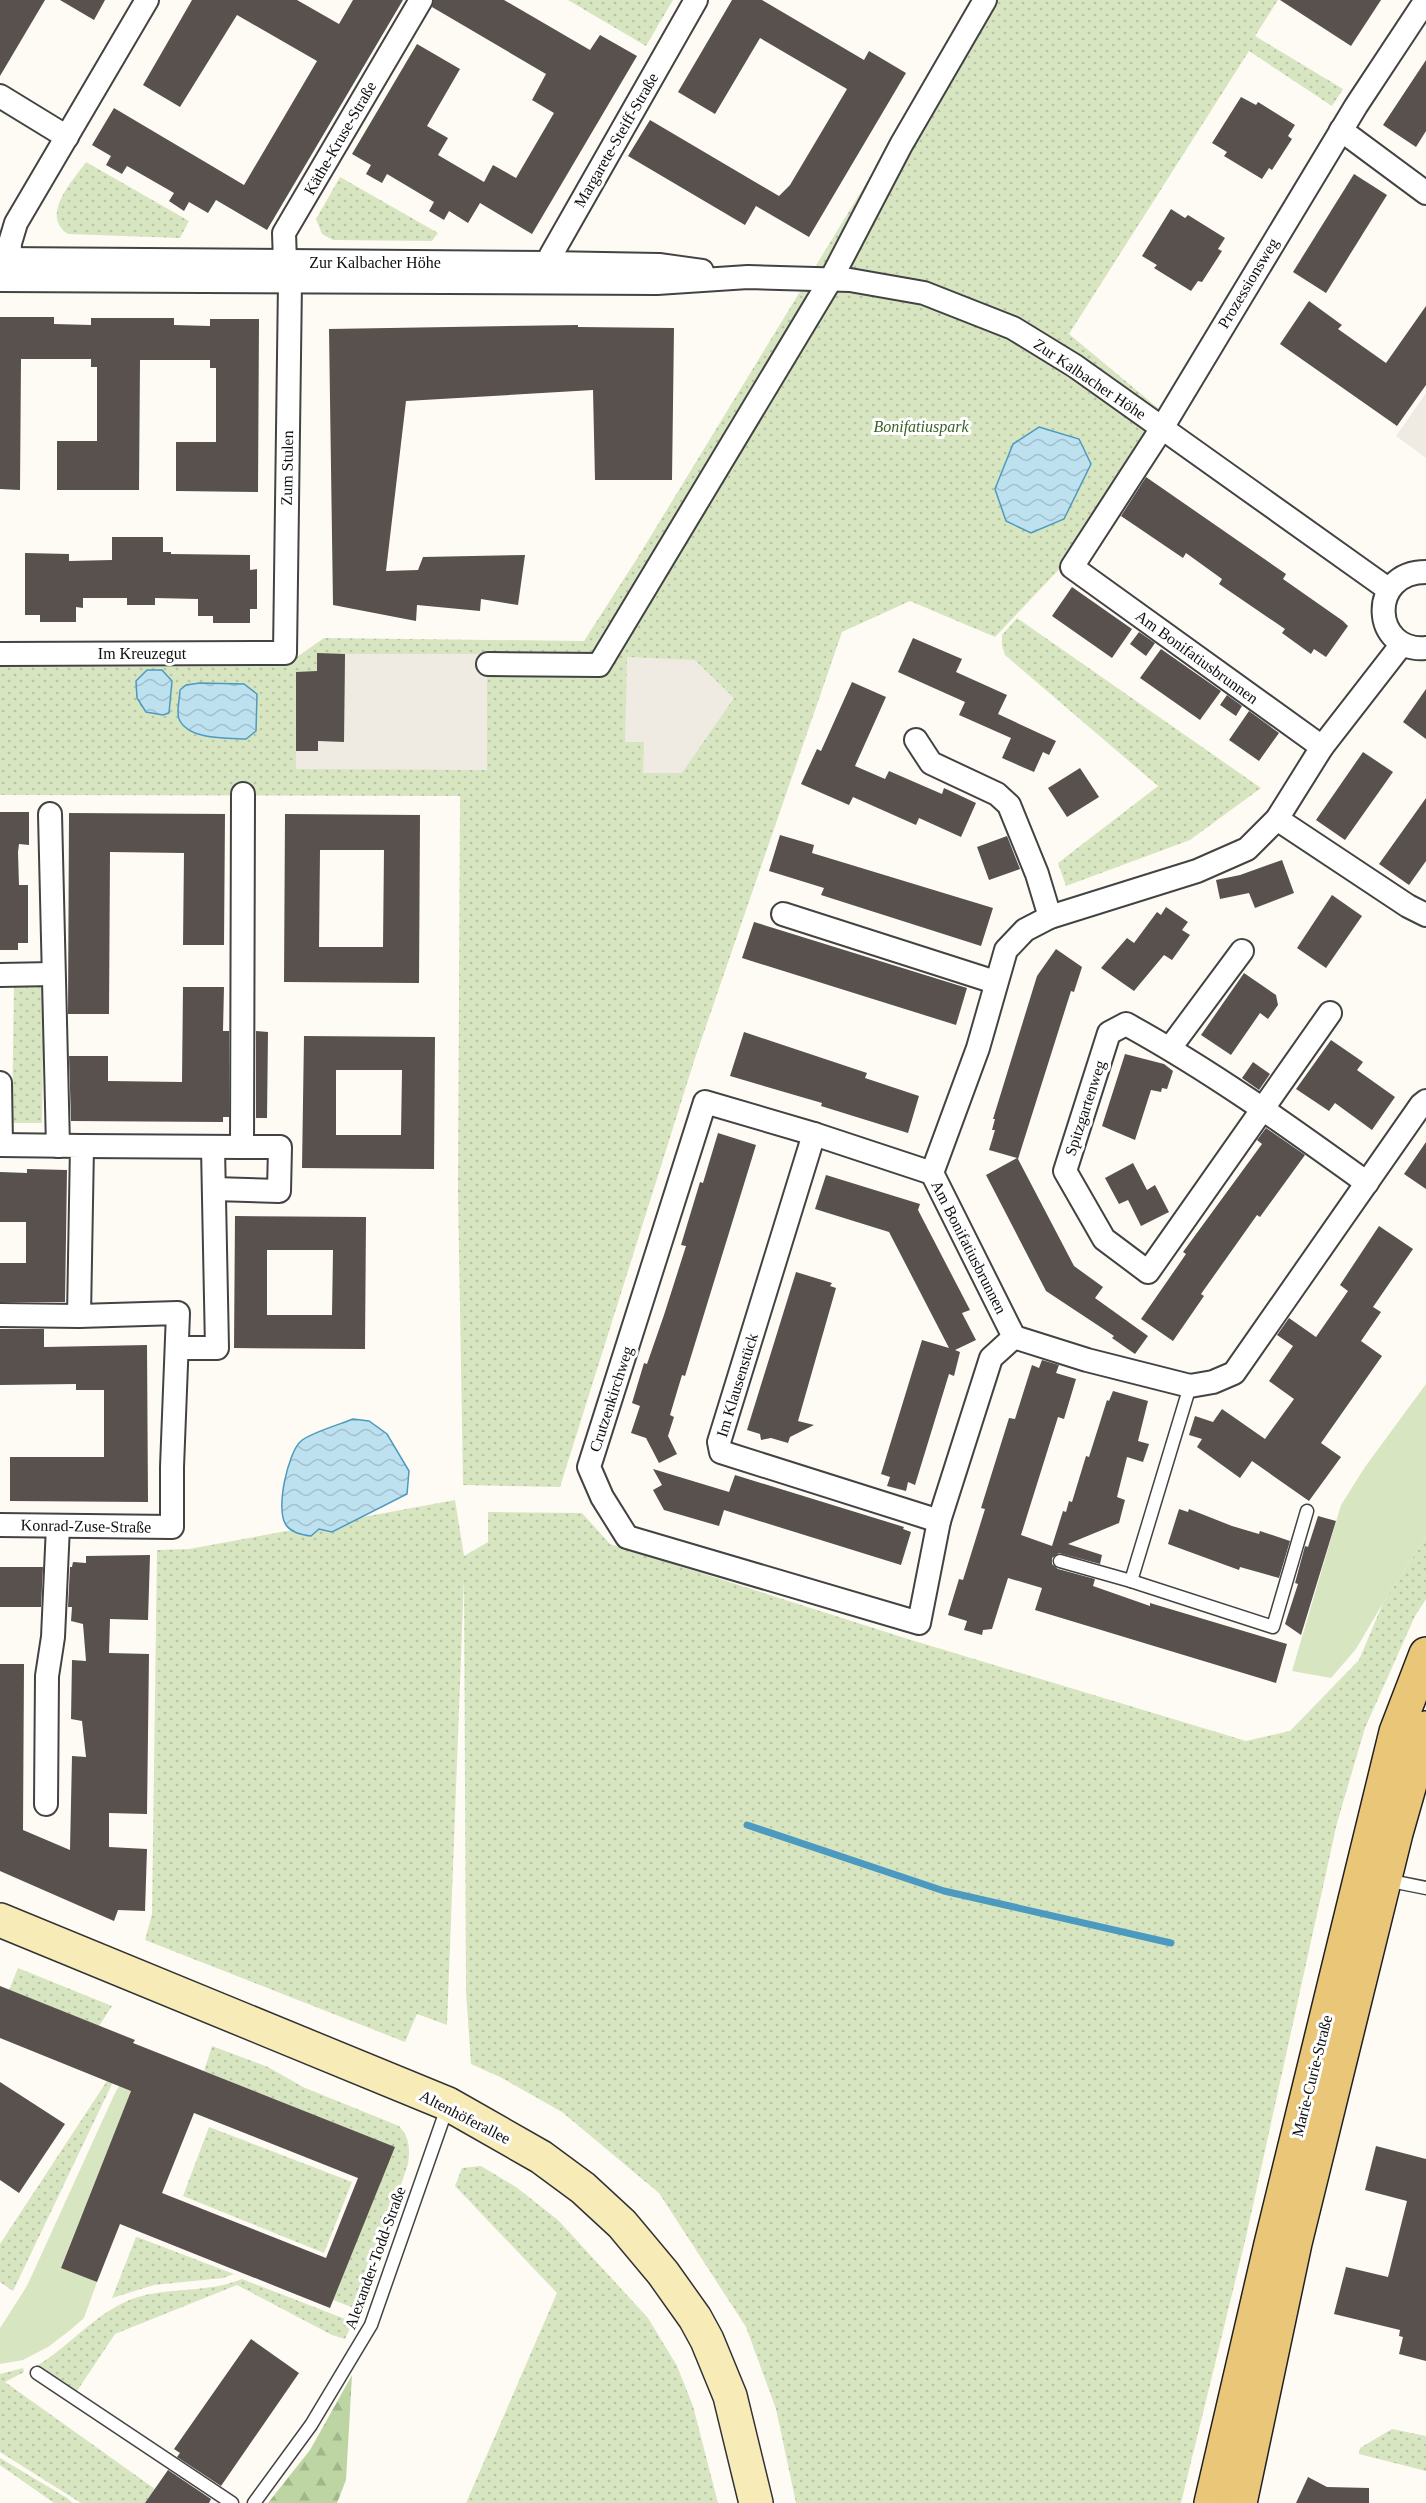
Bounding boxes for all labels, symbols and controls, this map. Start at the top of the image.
street label: Margarete-Steiff-Straße [571,70,662,211]
street label: Käthe-Kruse-Straße [301,78,379,198]
street label: Prozessionsweg [1214,235,1282,332]
street label: Zur Kalbacher Höhe [309,254,441,271]
street label: Zur Kalbacher Höhe [1031,335,1149,423]
park label: Bonifatiuspark [873,418,969,436]
street label: Zum Stulen [278,430,296,506]
street label: Am Bonifatiusbrunnen [1133,607,1261,707]
street label: Im Kreuzegut [98,645,187,663]
street label: Spitzgartenweg [1062,1058,1109,1158]
street label: Am Bonifatiusbrunnen [928,1178,1010,1316]
street label: Im Klausenstück [713,1331,761,1439]
street label: Crutzenkirchweg [586,1344,637,1454]
street label: Konrad-Zuse-Straße [21,1516,151,1536]
street label: Marie-Curie-Straße [1289,2013,1335,2139]
street label: Altenhöferallee [417,2087,513,2147]
street label: Alexander-Todd-Straße [341,2184,409,2332]

